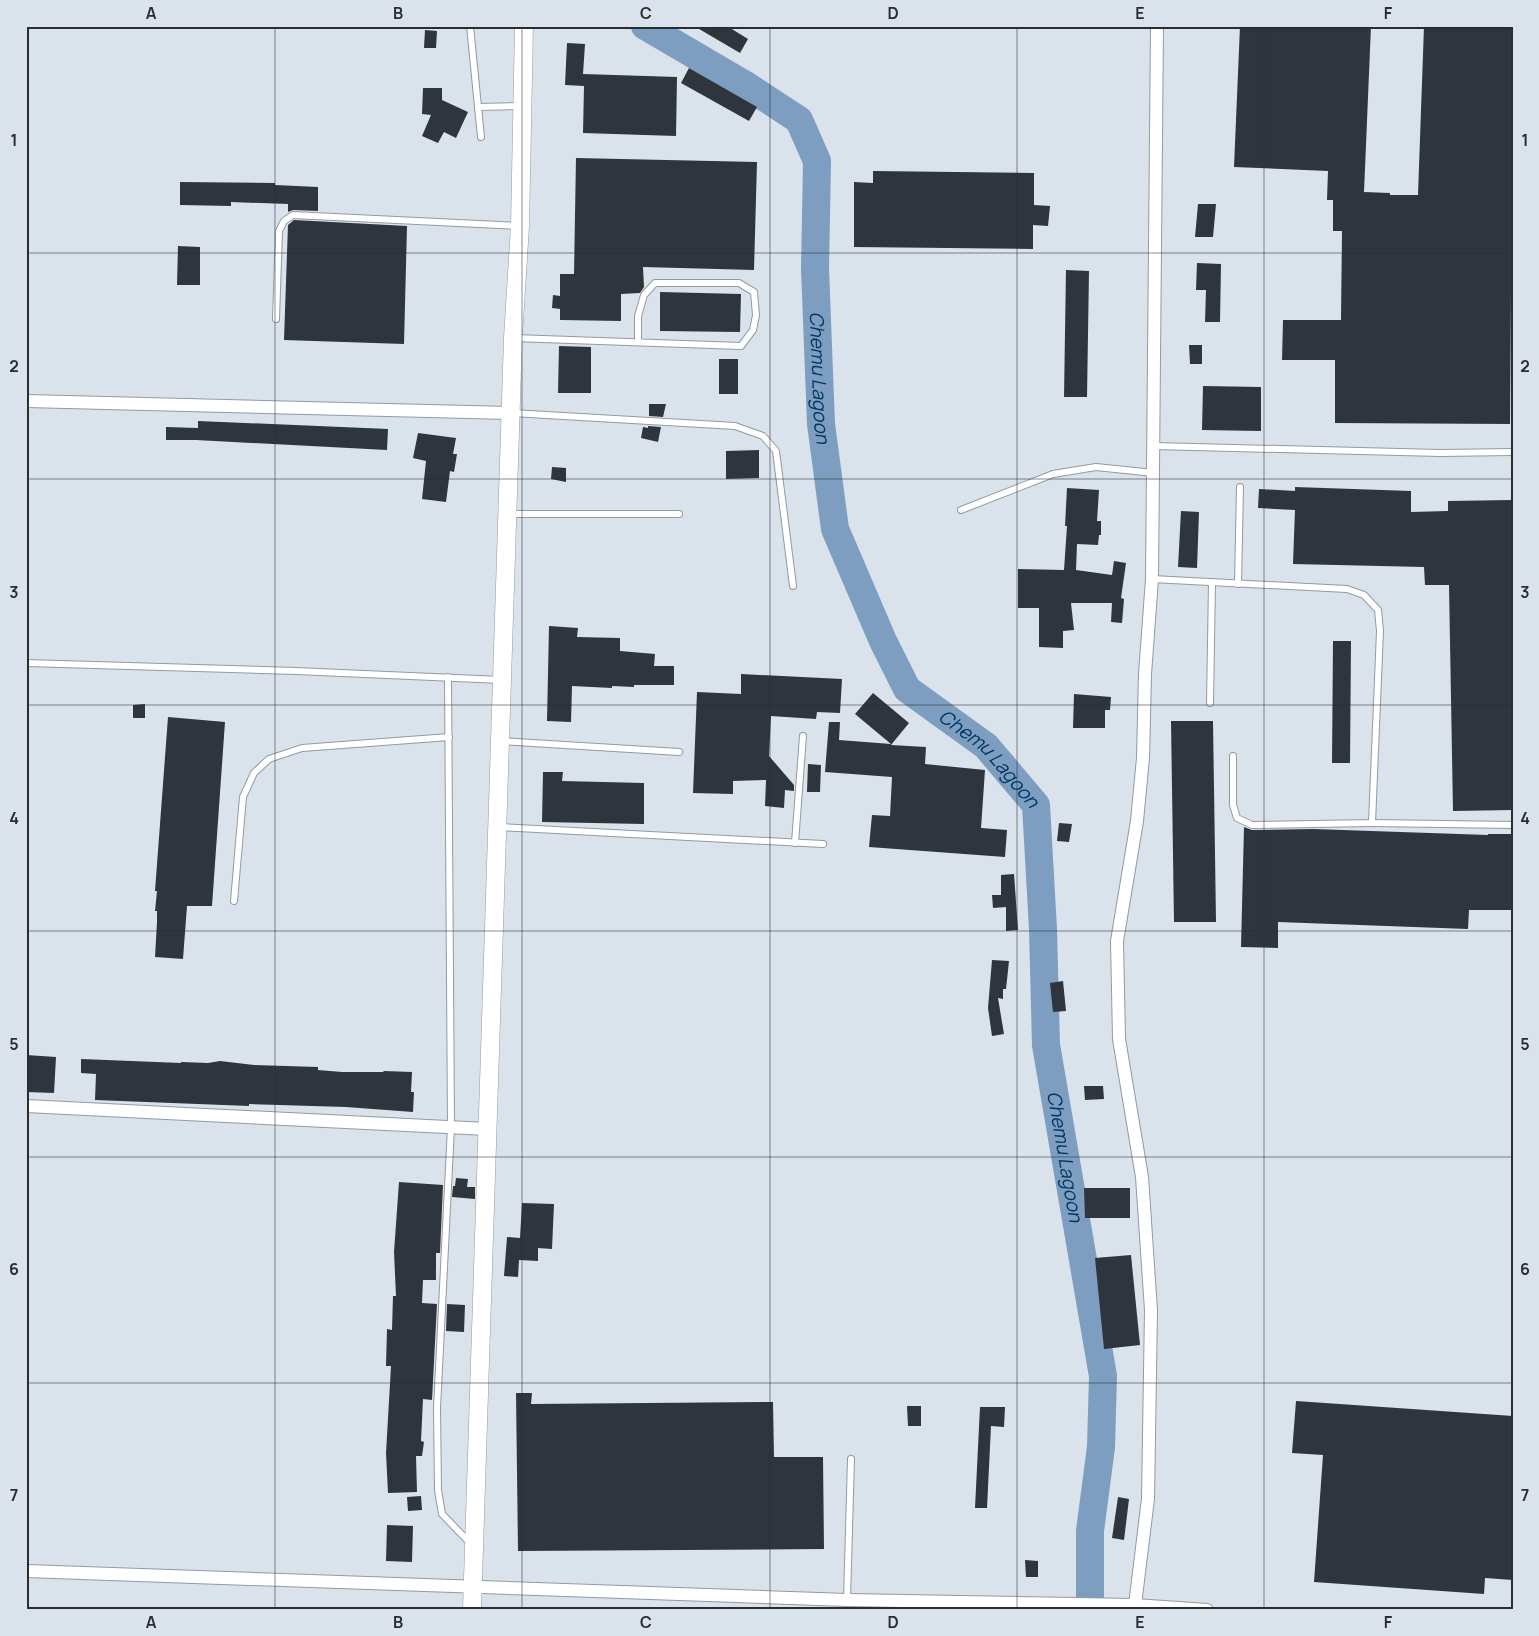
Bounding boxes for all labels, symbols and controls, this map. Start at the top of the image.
text: A [146,2,157,24]
text: B [393,2,403,24]
text: C [640,2,652,24]
text: D [887,2,899,24]
text: E [1135,2,1145,24]
text: F [1384,2,1393,24]
text: 1 [10,129,18,151]
text: 1 [1521,129,1529,151]
water label: Chemu Lagoon [804,311,837,446]
text: 2 [9,355,19,377]
text: 2 [1520,355,1530,377]
text: 3 [9,581,19,603]
text: 3 [1520,581,1530,603]
water label: Chemu Lagoon [933,703,1046,814]
text: 4 [9,807,19,829]
text: 4 [1520,807,1530,829]
text: 5 [9,1033,19,1055]
text: 5 [1520,1033,1530,1055]
water label: Chemu Lagoon [1041,1089,1089,1225]
text: 6 [9,1258,19,1280]
text: 6 [1520,1258,1530,1280]
text: 7 [10,1484,18,1506]
text: 7 [1521,1484,1529,1506]
text: A [146,1611,157,1633]
text: B [393,1611,403,1633]
text: C [640,1611,652,1633]
text: D [887,1611,899,1633]
text: E [1135,1611,1145,1633]
text: F [1384,1611,1393,1633]

